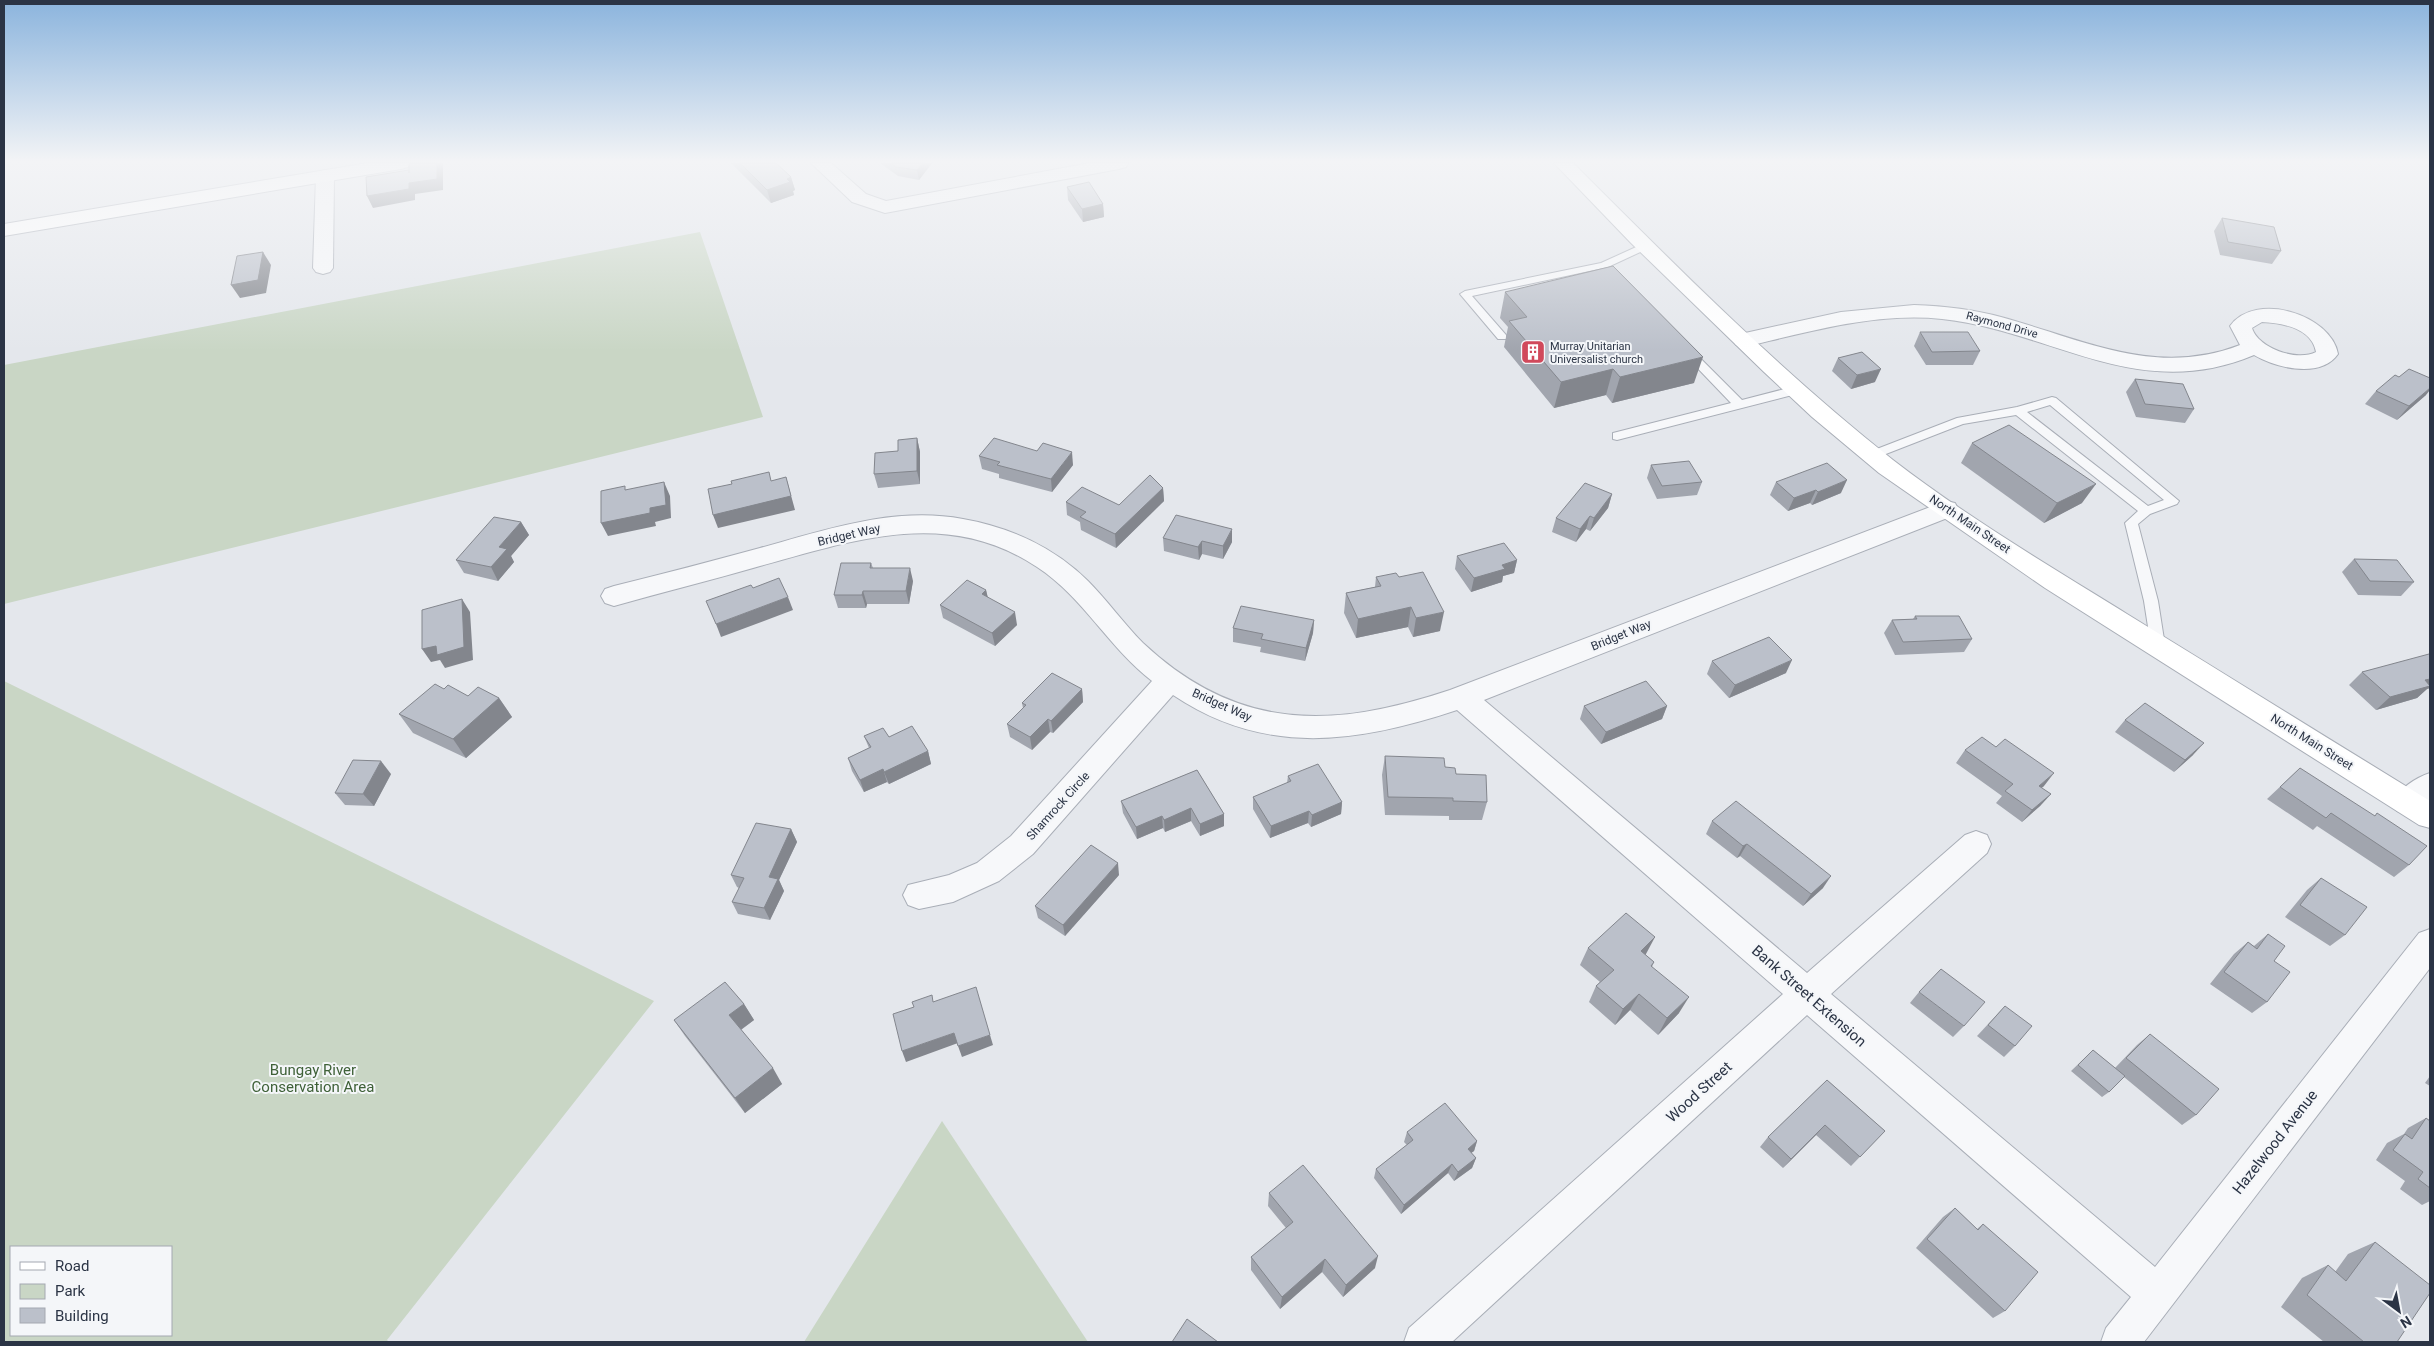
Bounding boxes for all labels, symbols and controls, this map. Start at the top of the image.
street label: Raymond Drive [1965,309,2039,341]
building icon: Murray Unitarian Universalist church [1520,339,1546,365]
place label: Murray Unitarian Universalist church [1550,340,1643,366]
street label: North Main Street [1927,492,2013,556]
street label: Bridget Way [816,521,882,549]
street label: Bridget Way [1589,616,1653,653]
street label: Bridget Way [1190,686,1254,724]
street label: North Main Street [2268,711,2356,773]
street label: Shamrock Circle [1024,769,1092,843]
street label: Bank Street Extension [1748,941,1870,1051]
street label: Wood Street [1663,1058,1736,1126]
park label: Bungay River Conservation Area [252,1061,374,1096]
street label: Hazelwood Avenue [2229,1086,2321,1198]
legend [10,1246,172,1336]
text: Road [55,1257,89,1275]
text: Park [55,1282,86,1300]
north arrow [2374,1286,2424,1336]
text: Building [55,1307,109,1325]
text: N [2397,1313,2414,1331]

